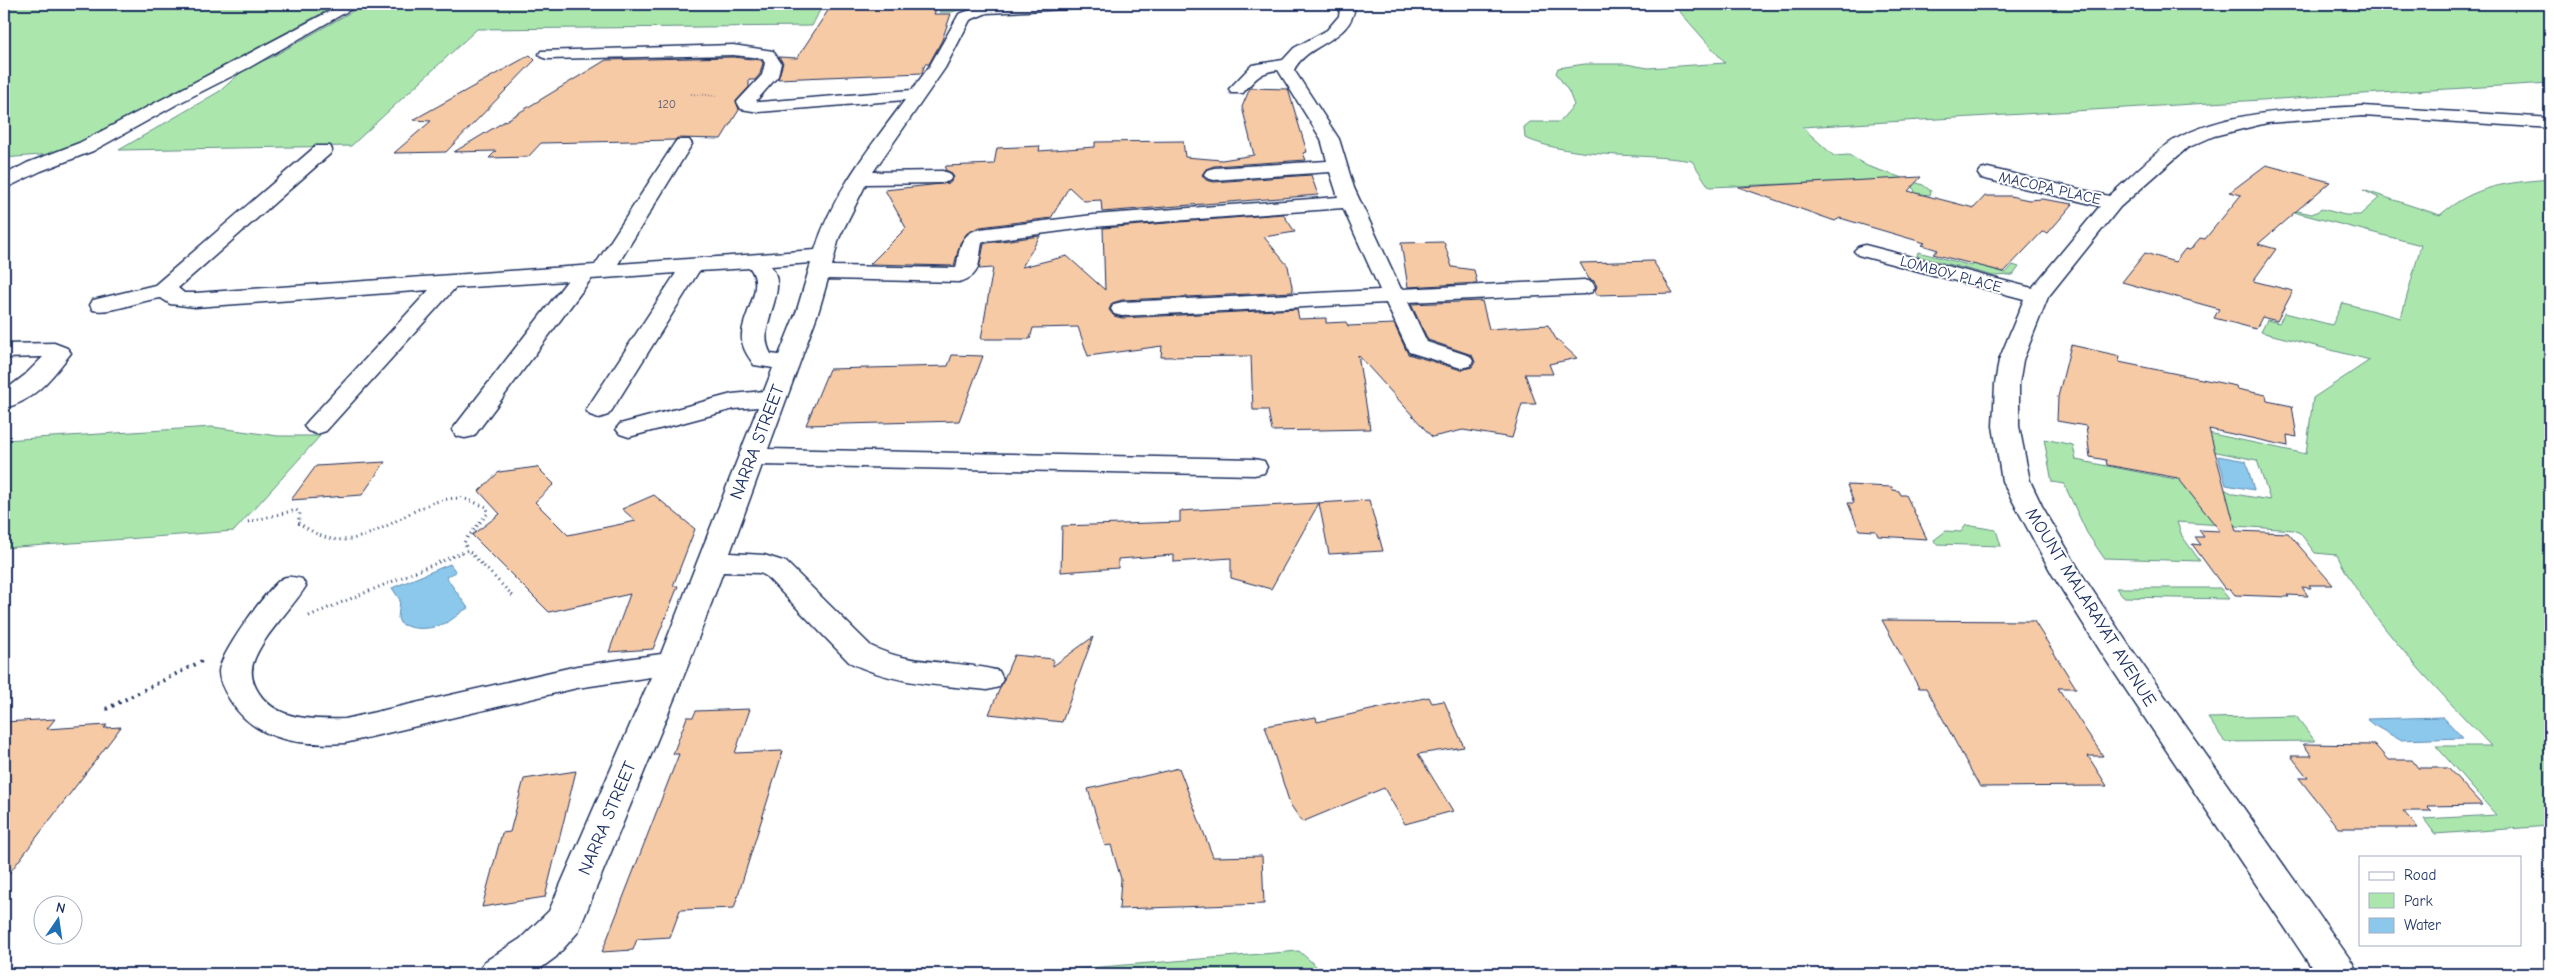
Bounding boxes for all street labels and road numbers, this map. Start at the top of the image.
street label: MACOPA PLACE [1997,167,2103,209]
street label: LOMBOY PLACE [1898,252,2004,296]
street label: NARRA STREET [726,381,789,503]
street label: MOUNT MALARAYAT AVENUE [2021,504,2161,711]
street label: NARRA STREET [574,758,641,878]

